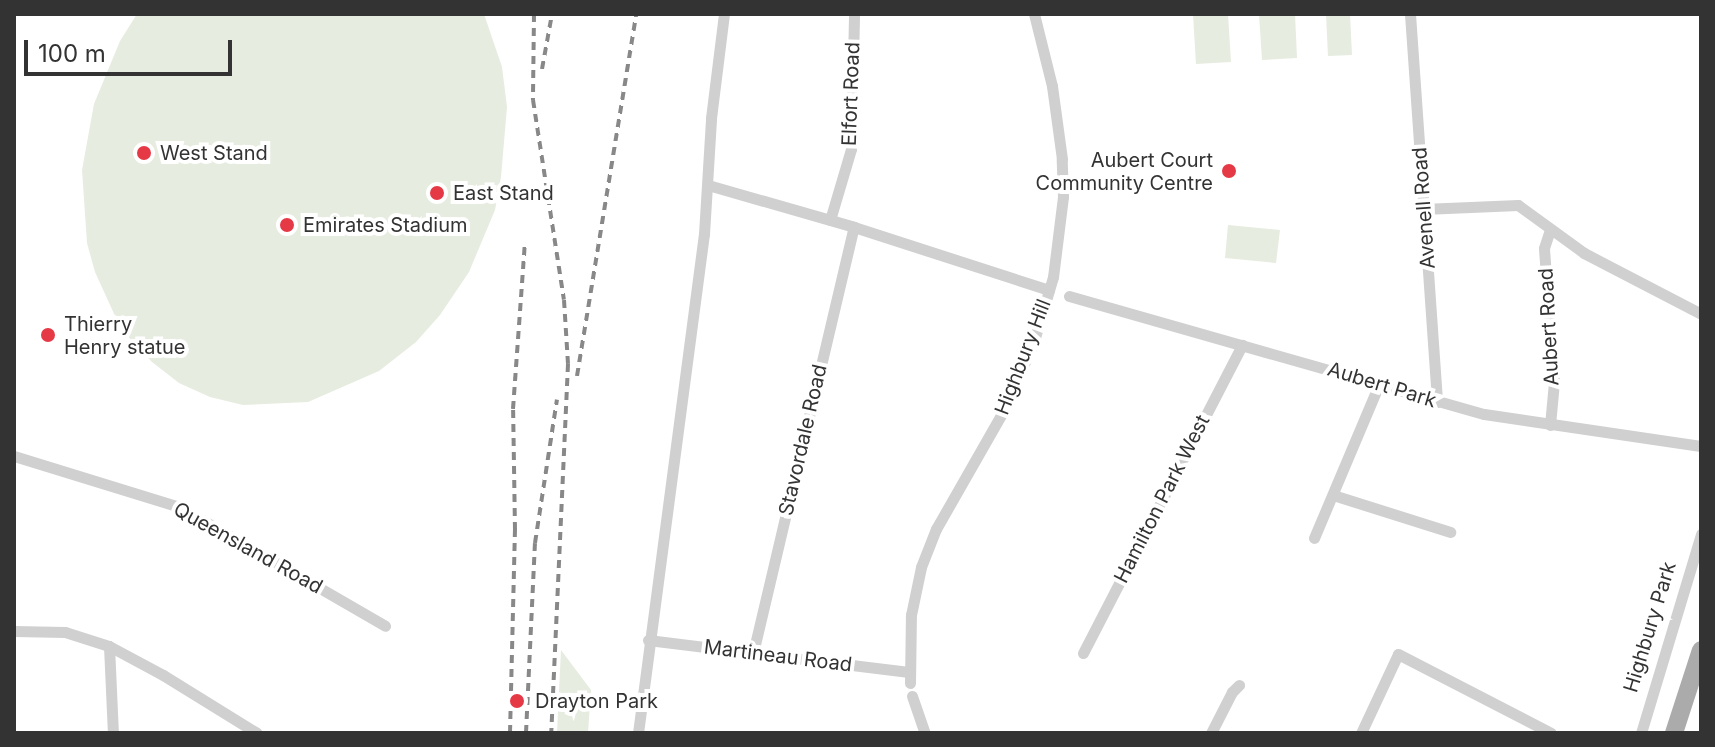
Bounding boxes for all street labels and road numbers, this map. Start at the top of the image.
street label: Elfort Road [837,42,865,146]
street label: Avenell Road [1408,146,1440,270]
street label: Aubert Road [1534,268,1564,386]
street label: Highbury Hill [990,296,1056,418]
street label: Aubert Park [1325,357,1439,413]
street label: Stavordale Road [774,362,832,518]
street label: Hamilton Park West [1109,411,1215,587]
street label: Queensland Road [169,497,327,599]
street label: Highbury Park [1619,559,1681,695]
street label: Martineau Road [703,635,853,677]

